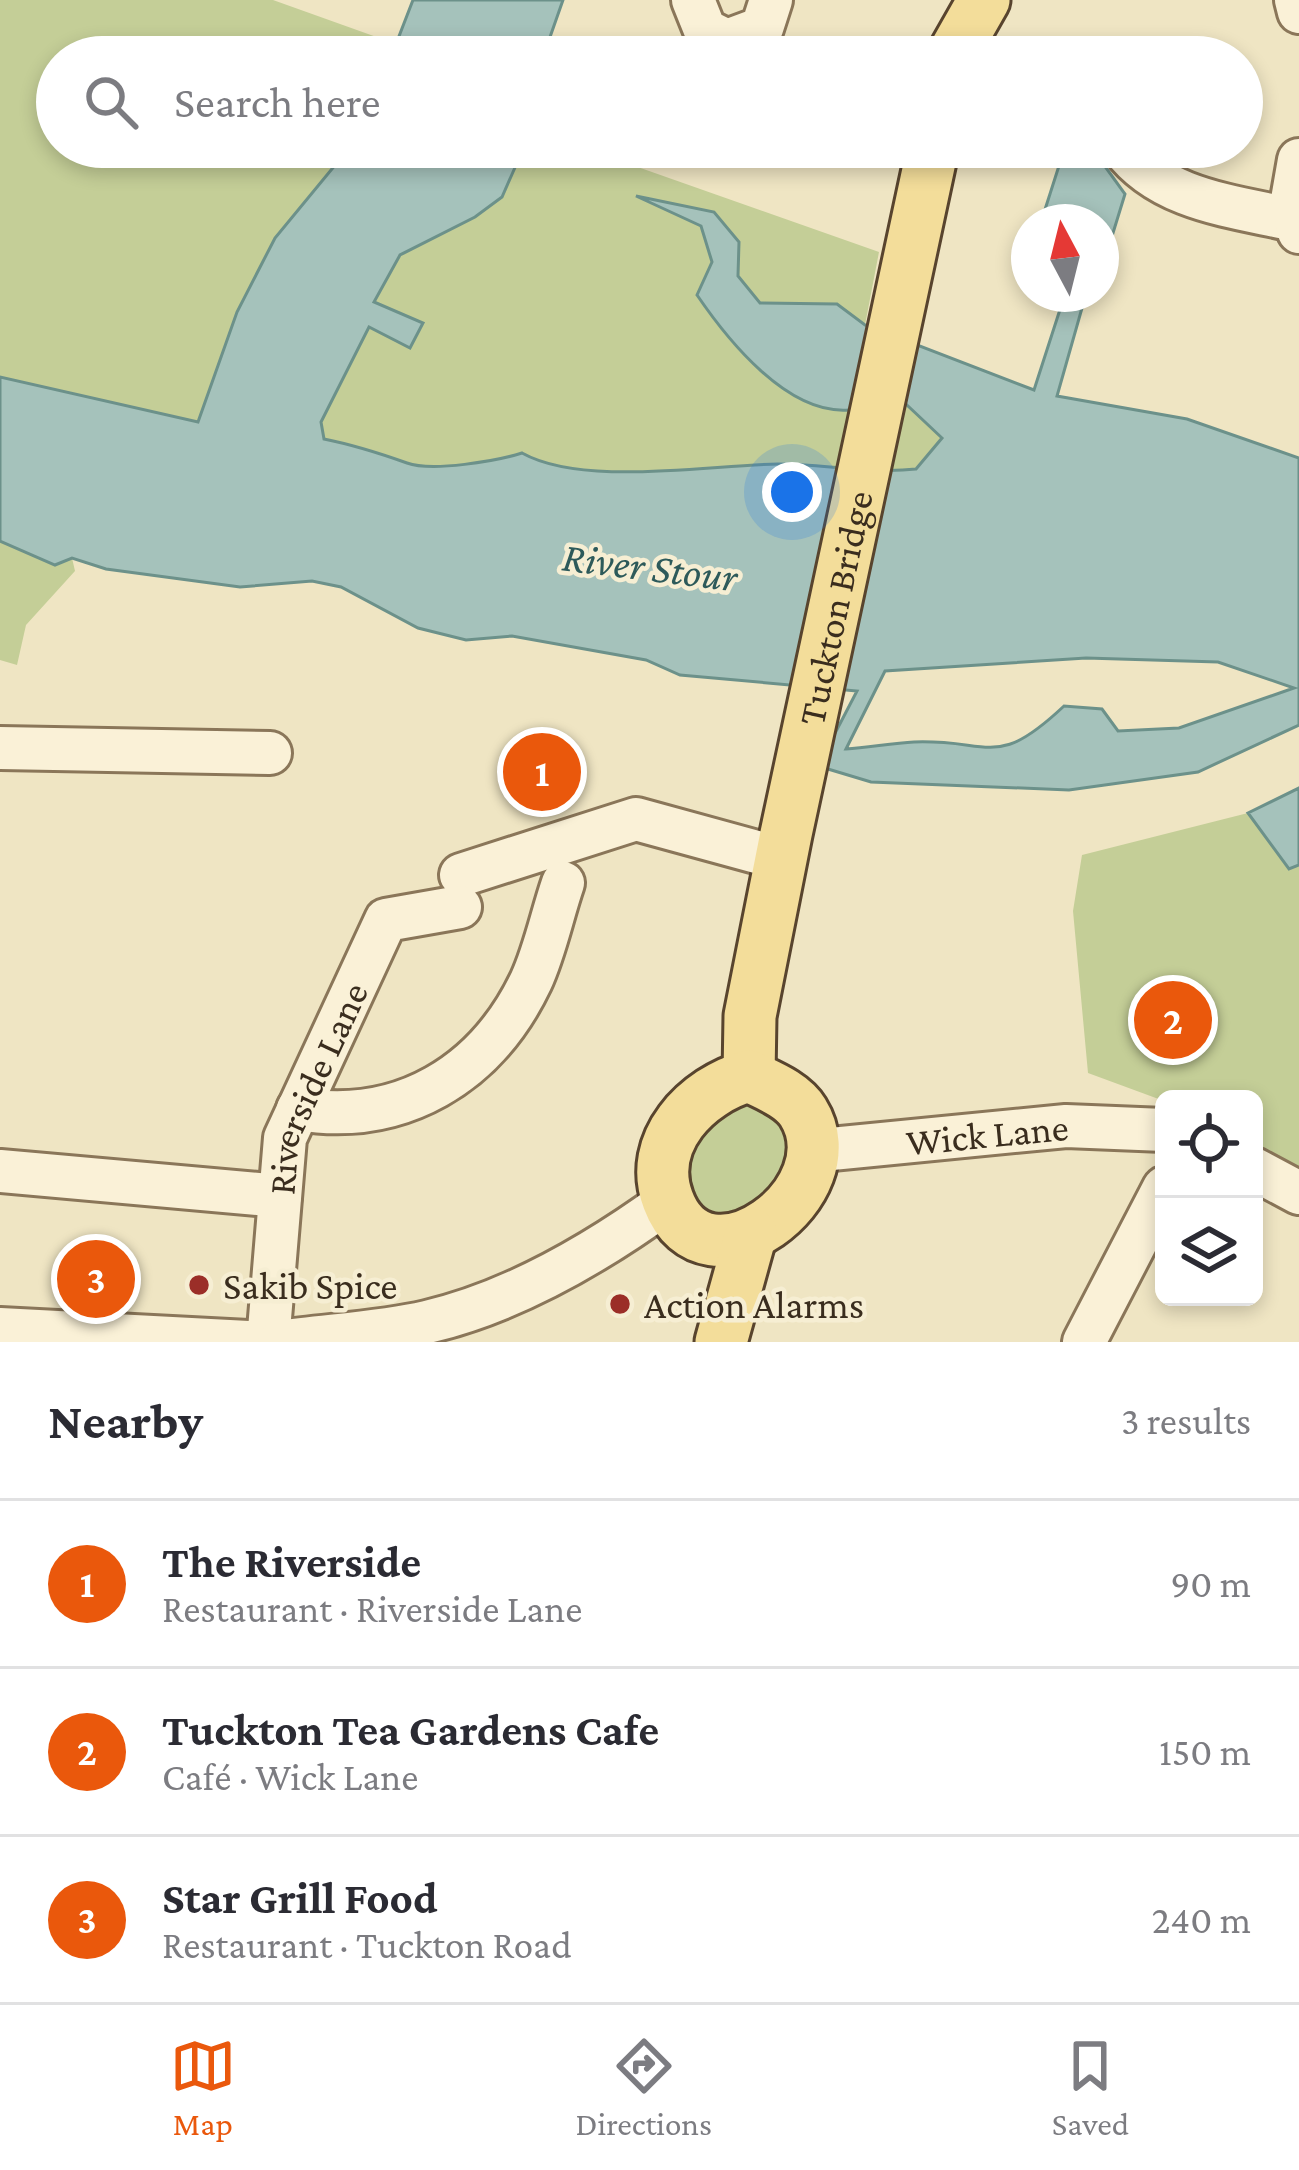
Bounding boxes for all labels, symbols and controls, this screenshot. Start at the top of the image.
search box [36,36,1263,168]
icon: search [78,69,144,135]
text: Search here [174,77,381,127]
north arrow [1011,204,1119,312]
your location [762,462,822,522]
street label: Tuckton Bridge [789,487,881,729]
water label: River Stour [560,532,741,601]
pin: 1 [503,727,581,817]
street label: Riverside Lane [259,975,376,1197]
pin: 2 [1134,975,1212,1065]
map controls [1155,1090,1263,1306]
button: locate [1155,1090,1263,1198]
street label: Wick Lane [904,1105,1070,1164]
button: layers [1155,1198,1263,1306]
pin: 3 [57,1234,135,1324]
place label: Sakib Spice [223,1264,398,1308]
marker: Sakib Spice [186,1272,212,1298]
place label: Action Alarms [644,1283,864,1326]
marker: Action Alarms [607,1291,633,1317]
text: Nearby [48,1392,203,1449]
text: 3 results [1121,1399,1251,1442]
text: The Riverside [162,1537,421,1587]
text: 1 [80,1562,94,1605]
text: 90 m [1170,1562,1251,1605]
text: Restaurant · Riverside Lane [162,1587,582,1630]
text: Tuckton Tea Gardens Cafe [162,1705,659,1755]
text: 2 [77,1730,97,1773]
text: 150 m [1159,1730,1251,1773]
text: Café · Wick Lane [162,1755,418,1798]
text: Star Grill Food [162,1873,438,1923]
text: 3 [77,1898,97,1941]
text: 240 m [1152,1898,1251,1941]
text: Restaurant · Tuckton Road [162,1923,572,1966]
tab: Map [170,2033,236,2142]
tab: Directions [576,2033,712,2142]
tab: Saved [1052,2033,1129,2142]

